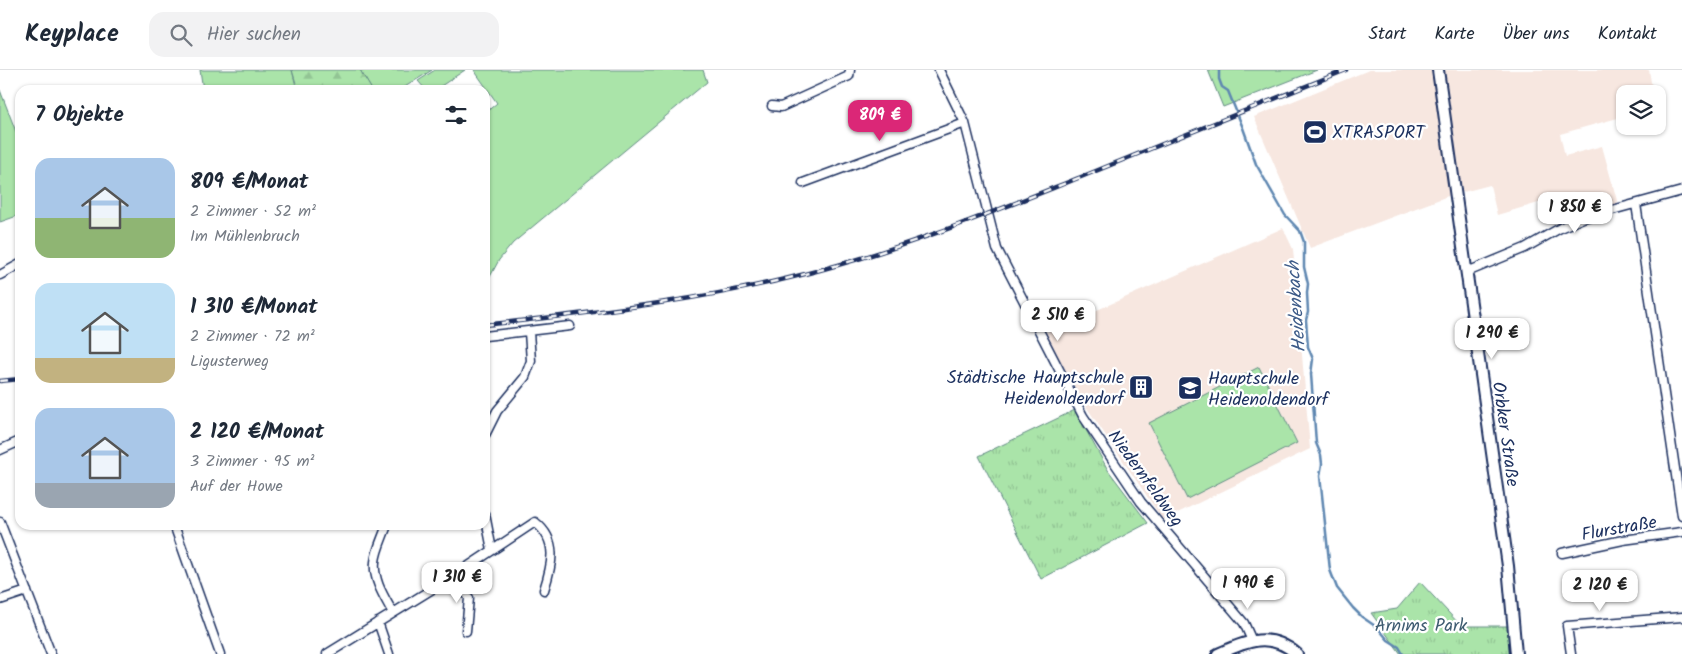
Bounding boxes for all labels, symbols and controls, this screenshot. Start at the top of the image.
search box [149,12,499,57]
text: Keyplace [25,15,119,54]
text: Hier suchen [207,20,301,50]
text: Start [1368,20,1406,49]
text: Karte [1434,20,1474,49]
text: Über uns [1502,20,1570,49]
text: Kontakt [1598,20,1657,49]
icon: search [167,21,195,49]
map controls [1616,85,1666,135]
button: layers [1616,85,1666,135]
text: 7 Objekte [35,99,124,132]
pin: 809 € [845,100,915,142]
icon: filters [442,101,470,129]
text: 809 € [859,103,901,128]
sports icon: XTRASPORT [1302,119,1328,145]
place label: XTRASPORT [1332,119,1426,148]
text: 809 €/Monat [190,166,308,199]
icon: home [75,178,135,238]
pin: 1 850 € [1529,191,1621,234]
text: 1 850 € [1548,195,1602,220]
text: 2 Zimmer · 52 m² [190,199,316,224]
text: Im Mühlenbruch [190,224,300,249]
water label: Heidenbach [1279,258,1315,354]
text: 1 310 €/Monat [190,291,318,324]
pin: 2 510 € [1012,300,1104,342]
icon: home [75,303,135,363]
text: 2 510 € [1032,303,1084,328]
pin: 1 290 € [1446,318,1538,360]
text: 1 290 € [1466,321,1518,346]
text: 2 Zimmer · 72 m² [190,324,315,349]
text: Ligusterweg [190,349,269,374]
place label: Städtische Hauptschule Heidenoldendorf [947,364,1126,414]
place label: Hauptschule Heidenoldendorf [1208,365,1330,415]
building icon: Städtische Hauptschule Heidenoldendorf [1128,374,1154,400]
school or university icon: Hauptschule Heidenoldendorf [1177,375,1203,401]
street label: Orbker Straße [1483,380,1526,489]
text: 2 120 €/Monat [190,416,324,449]
street label: Niedernfeldweg [1099,424,1190,534]
icon: home [75,428,135,488]
text: 3 Zimmer · 95 m² [190,449,314,474]
text: Auf der Howe [190,474,283,499]
street label: Flurstraße [1579,509,1659,550]
pin: 1 310 € [411,562,503,604]
text: 1 310 € [432,565,482,590]
pin: 1 990 € [1202,568,1294,610]
pin: 2 120 € [1554,570,1646,612]
text: 1 990 € [1222,571,1274,596]
text: 2 120 € [1573,573,1627,598]
park label: Arnims Park [1375,612,1468,641]

